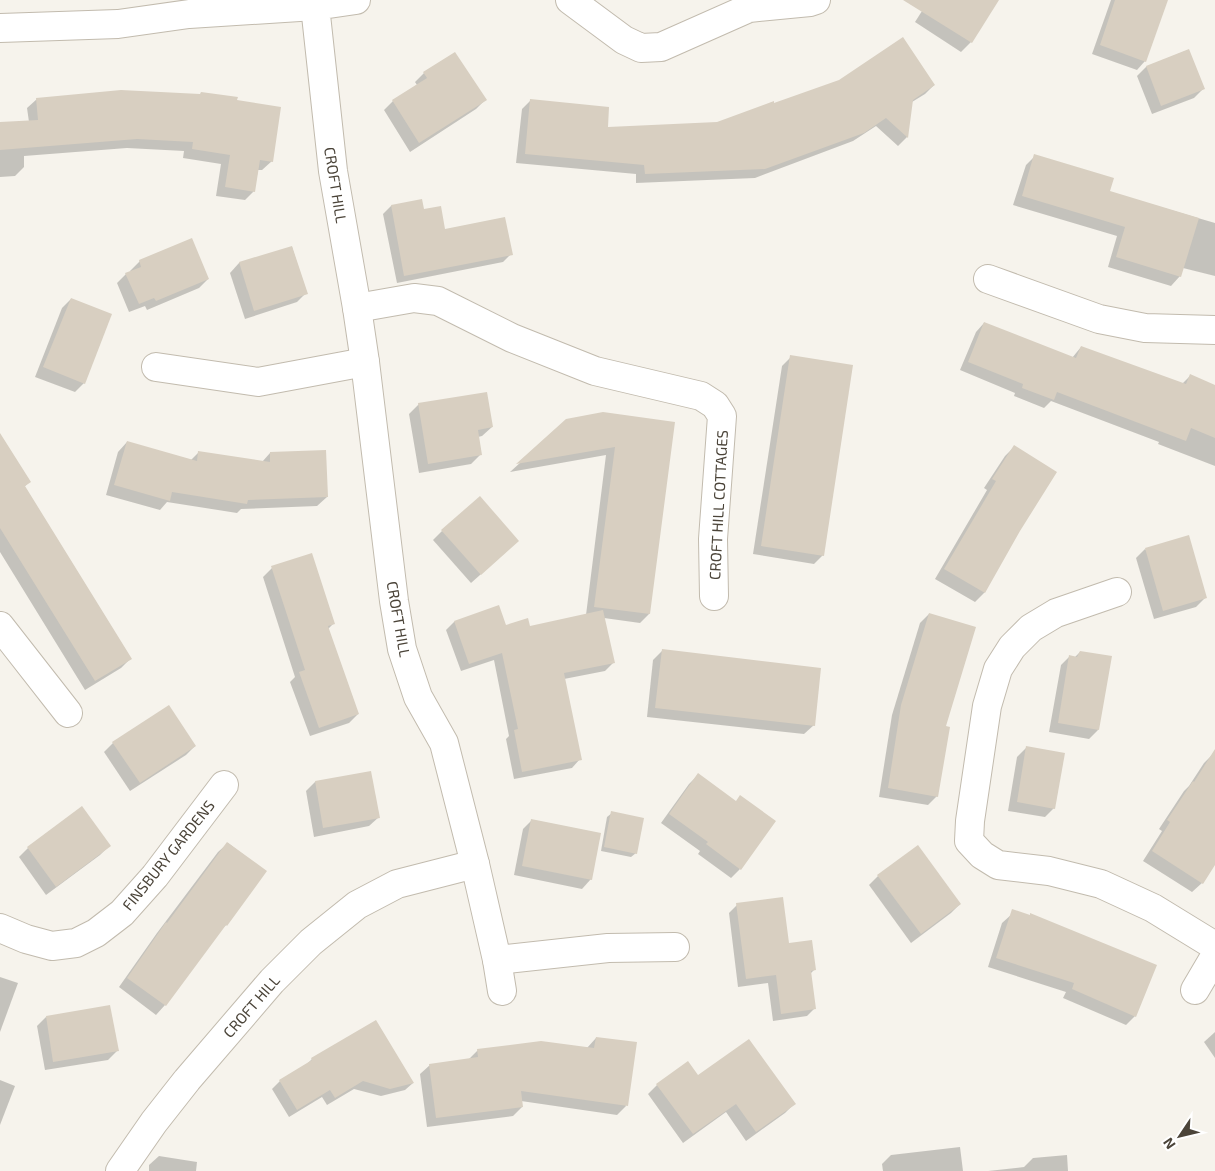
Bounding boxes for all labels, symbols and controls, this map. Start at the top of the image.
street label: CROFT HILL [321,146,351,225]
street label: CROFT HILL COTTAGES [705,429,731,581]
street label: CROFT HILL [383,580,415,659]
street label: FINSBURY GARDENS [118,796,218,914]
street label: CROFT HILL [219,971,283,1041]
north arrow [1155,1111,1205,1161]
text: N [1159,1135,1179,1153]

